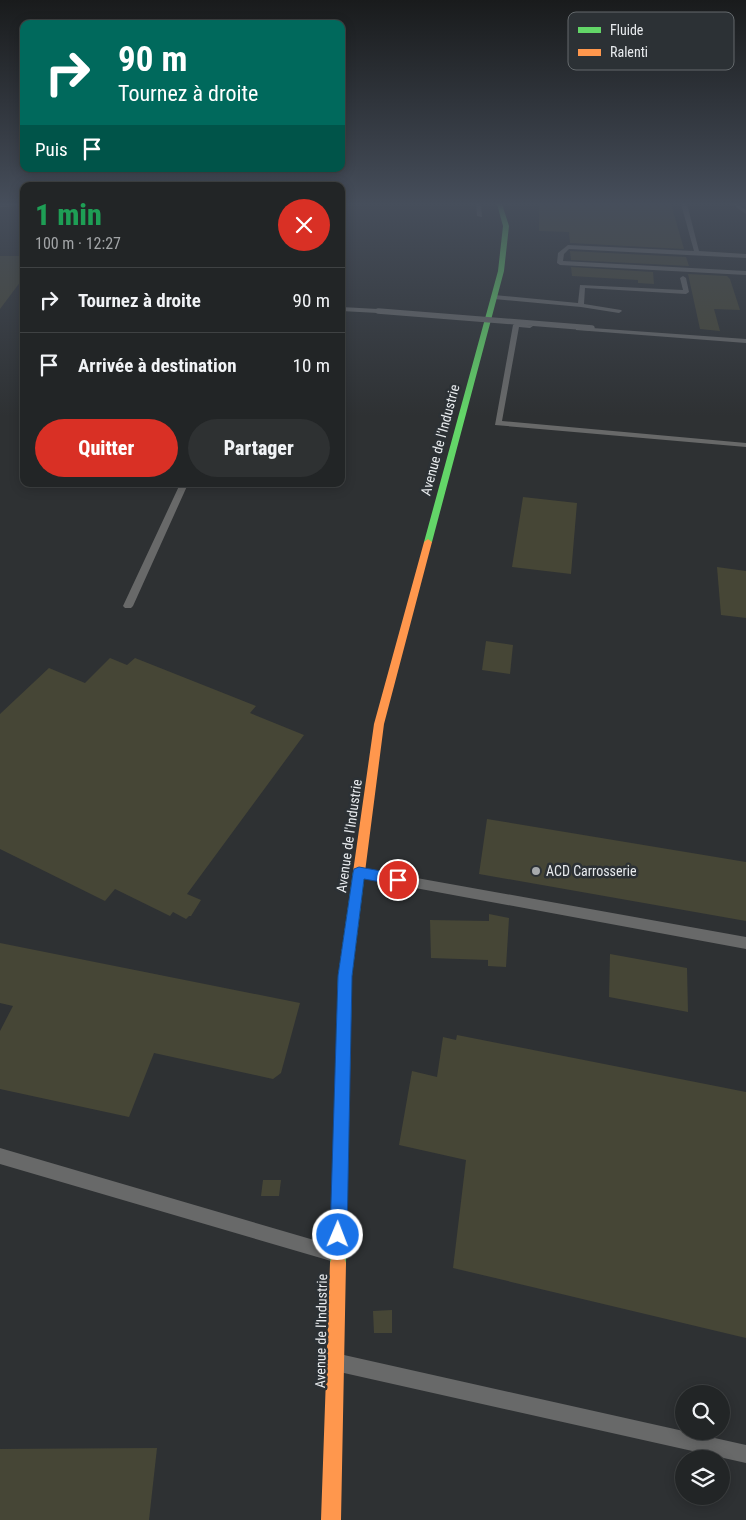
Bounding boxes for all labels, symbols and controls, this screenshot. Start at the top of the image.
legend [568,12,734,70]
text: Fluide [610,22,644,38]
text: 90 m [118,39,187,80]
icon: right [35,40,100,105]
text: Ralenti [610,44,648,60]
text: Tournez à droite [118,81,258,106]
icon: arrive [78,135,106,163]
text: Puis [35,138,68,161]
text: 1 min [35,197,102,232]
button: close [278,199,330,251]
text: 100 m · 12:27 [35,234,121,253]
icon: right [35,286,63,314]
text: Tournez à droite [78,289,201,312]
text: 90 m [293,289,330,312]
icon: arrive [35,351,63,379]
text: Arrivée à destination [78,354,237,377]
text: 10 m [293,354,330,377]
street label: Avenue de l'Industrie [417,382,463,497]
button: Quitter [35,419,178,477]
button: Partager [188,419,330,477]
street label: Avenue de l'Industrie [333,778,365,894]
pin [377,859,419,901]
place label: ACD Carrosserie [546,863,637,879]
marker: ACD Carrosserie [530,865,542,877]
icon: arrive [384,866,412,894]
position arrow [311,1208,363,1260]
street label: Avenue de l'Industrie [312,1273,330,1388]
map controls [675,1385,730,1505]
button: search [675,1385,730,1440]
button: layers [675,1450,730,1505]

